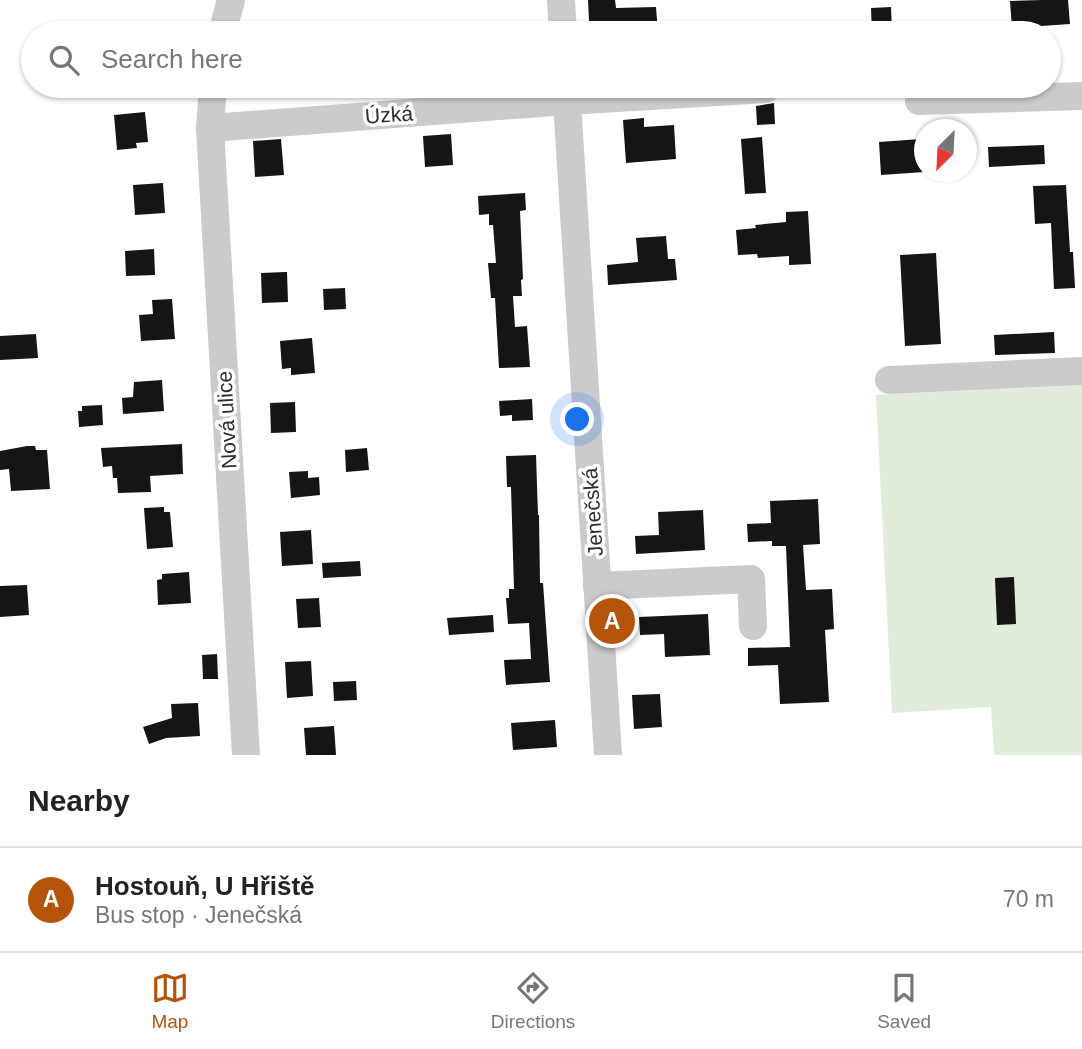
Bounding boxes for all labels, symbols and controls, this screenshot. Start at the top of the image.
search box [21,21,1061,98]
icon: search [45,41,83,79]
text: Search here [101,44,243,74]
street label: Úzká [364,101,414,128]
north arrow [914,119,977,182]
street label: Nová ulice [212,370,241,470]
your location [560,402,594,436]
street label: Jenečská [578,467,607,557]
pin: A [589,595,635,647]
text: Nearby [28,784,130,817]
text: Hostouň, U Hřiště [95,871,315,901]
text: A [43,886,59,912]
text: 70 m [1003,886,1054,912]
text: Bus stop · Jenečská [95,902,302,928]
tab: Map [151,969,189,1033]
tab: Directions [491,969,575,1033]
tab: Saved [877,969,931,1033]

